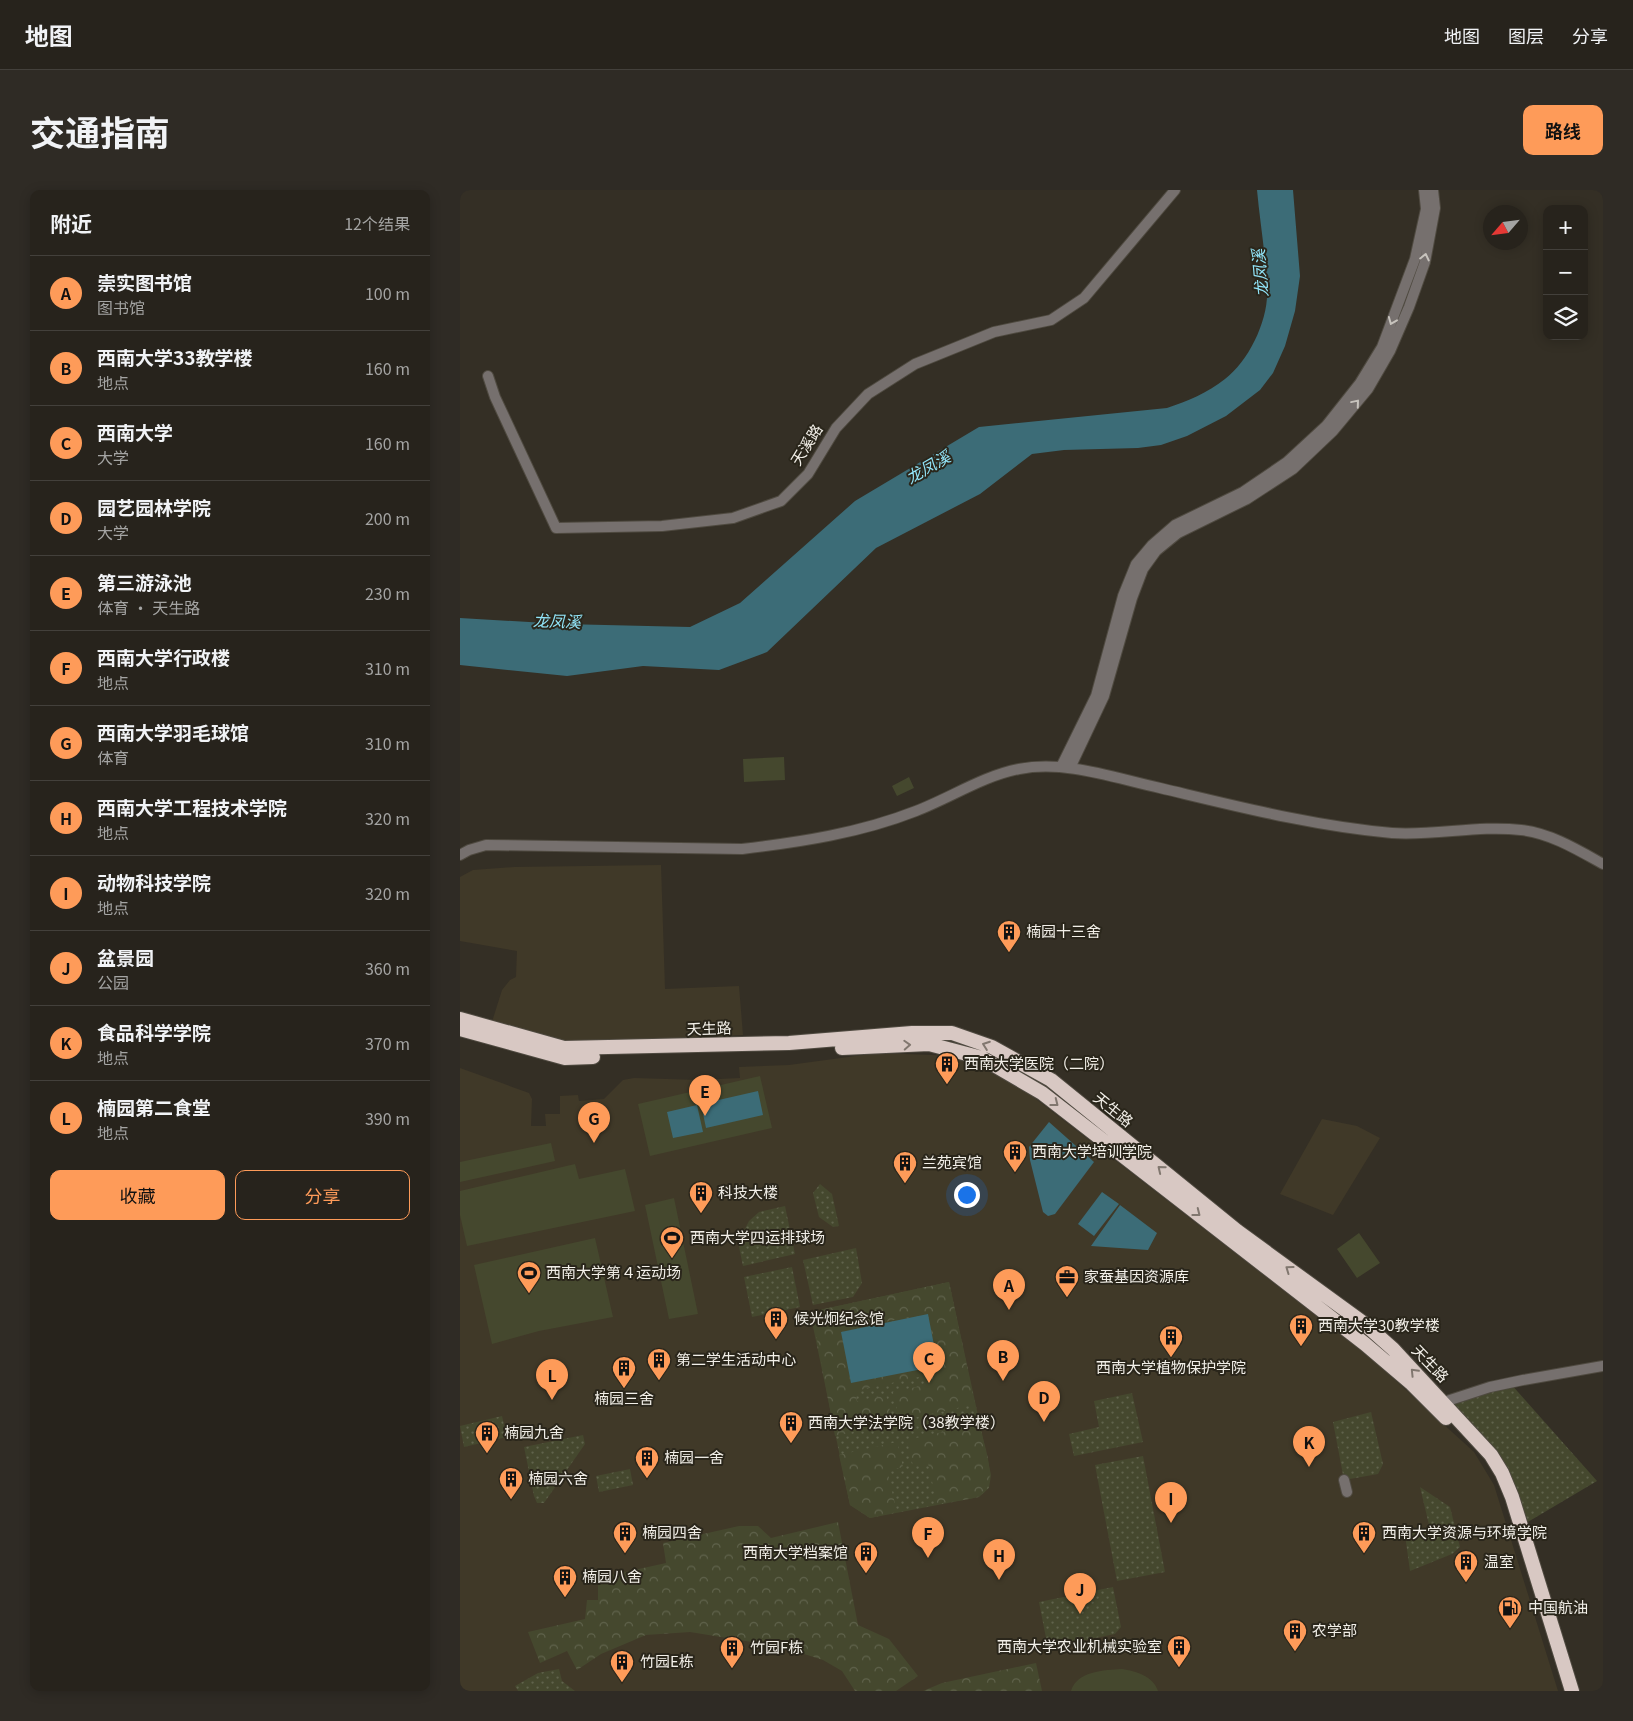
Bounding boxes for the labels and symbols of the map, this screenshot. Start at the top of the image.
north arrow [1483,205,1528,250]
water label: 龙凤溪 [1245,246,1273,298]
one-way arrow [1419,253,1430,262]
one-way arrow [1388,316,1399,325]
one-way arrow [1351,400,1359,409]
street label: 天溪路 [785,420,827,469]
water label: 龙凤溪 [901,443,956,489]
water label: 龙凤溪 [533,607,583,633]
building icon: 楠园十三舍 [996,919,1022,953]
place label: 楠园十三舍 [1026,920,1101,941]
street label: 天生路 [686,1016,732,1039]
one-way arrow [903,1039,911,1050]
one-way arrow [982,1041,991,1051]
building icon: 西南大学医院（二院） [934,1051,960,1085]
place label: 西南大学医院（二院） [964,1052,1114,1073]
pin: E [689,1075,721,1116]
street label: 天生路 [1090,1087,1138,1131]
one-way arrow [1049,1097,1059,1106]
pin: G [578,1102,610,1143]
building icon: 西南大学培训学院 [1002,1139,1028,1173]
place label: 西南大学培训学院 [1032,1140,1152,1161]
building icon: 兰苑宾馆 [892,1150,918,1184]
place label: 兰苑宾馆 [922,1151,982,1172]
one-way arrow [1157,1166,1166,1175]
building icon: 科技大楼 [688,1180,714,1214]
place label: 科技大楼 [718,1181,778,1202]
your location [954,1182,980,1208]
one-way arrow [1191,1208,1200,1216]
sports icon: 西南大学四运排球场 [659,1225,685,1259]
place label: 西南大学四运排球场 [690,1226,825,1247]
sports icon: 西南大学第４运动场 [516,1260,542,1294]
place label: 西南大学第４运动场 [546,1261,681,1282]
office icon: 家蚕基因资源库 [1054,1264,1080,1298]
place label: 家蚕基因资源库 [1084,1265,1189,1286]
one-way arrow [1285,1266,1295,1275]
pin: A [993,1269,1025,1310]
building icon: 候光炯纪念馆 [763,1306,789,1340]
place label: 候光炯纪念馆 [794,1307,884,1328]
building icon: 西南大学30教学楼 [1288,1313,1314,1347]
place label: 西南大学30教学楼 [1318,1314,1440,1335]
building icon: 西南大学植物保护学院 [1158,1324,1184,1358]
street label: 天生路 [1408,1339,1454,1386]
pin: B [987,1340,1019,1381]
pin: C [913,1342,945,1383]
building icon: 第二学生活动中心 [646,1347,672,1381]
place label: 第二学生活动中心 [676,1348,796,1369]
building icon: 楠园三舍 [611,1355,637,1389]
place label: 西南大学植物保护学院 [1096,1356,1246,1377]
pin: L [536,1359,568,1400]
one-way arrow [1411,1368,1420,1377]
pin: D [1028,1381,1060,1422]
place label: 楠园三舍 [594,1387,654,1408]
building icon: 西南大学法学院（38教学楼） [778,1410,804,1444]
place label: 西南大学法学院（38教学楼） [808,1411,1005,1432]
building icon: 楠园九舍 [474,1420,500,1454]
place label: 楠园九舍 [504,1421,564,1442]
pin: K [1293,1426,1325,1467]
building icon: 楠园一舍 [634,1445,660,1479]
place label: 楠园一舍 [664,1446,724,1467]
building icon: 楠园六舍 [498,1466,524,1500]
place label: 楠园六舍 [528,1467,588,1488]
pin: I [1155,1482,1187,1523]
pin: F [912,1517,944,1558]
building icon: 楠园四舍 [612,1520,638,1554]
building icon: 西南大学资源与环境学院 [1351,1520,1377,1554]
place label: 楠园四舍 [642,1521,702,1542]
place label: 西南大学资源与环境学院 [1382,1521,1547,1542]
pin: H [983,1539,1015,1580]
building icon: 西南大学档案馆 [853,1540,879,1574]
place label: 西南大学档案馆 [743,1541,848,1562]
building icon: 温室 [1453,1549,1479,1583]
place label: 温室 [1484,1550,1514,1571]
building icon: 楠园八舍 [552,1564,578,1598]
place label: 楠园八舍 [582,1565,642,1586]
pin: J [1064,1573,1096,1614]
fuel station icon: 中国航油 [1497,1595,1523,1629]
place label: 中国航油 [1528,1596,1588,1617]
building icon: 农学部 [1282,1618,1308,1652]
place label: 农学部 [1312,1619,1357,1640]
building icon: 西南大学农业机械实验室 [1166,1634,1192,1668]
building icon: 竹园F栋 [719,1635,745,1669]
place label: 西南大学农业机械实验室 [997,1635,1162,1656]
place label: 竹园F栋 [750,1636,803,1657]
building icon: 竹园E栋 [609,1649,635,1683]
place label: 竹园E栋 [640,1650,694,1671]

